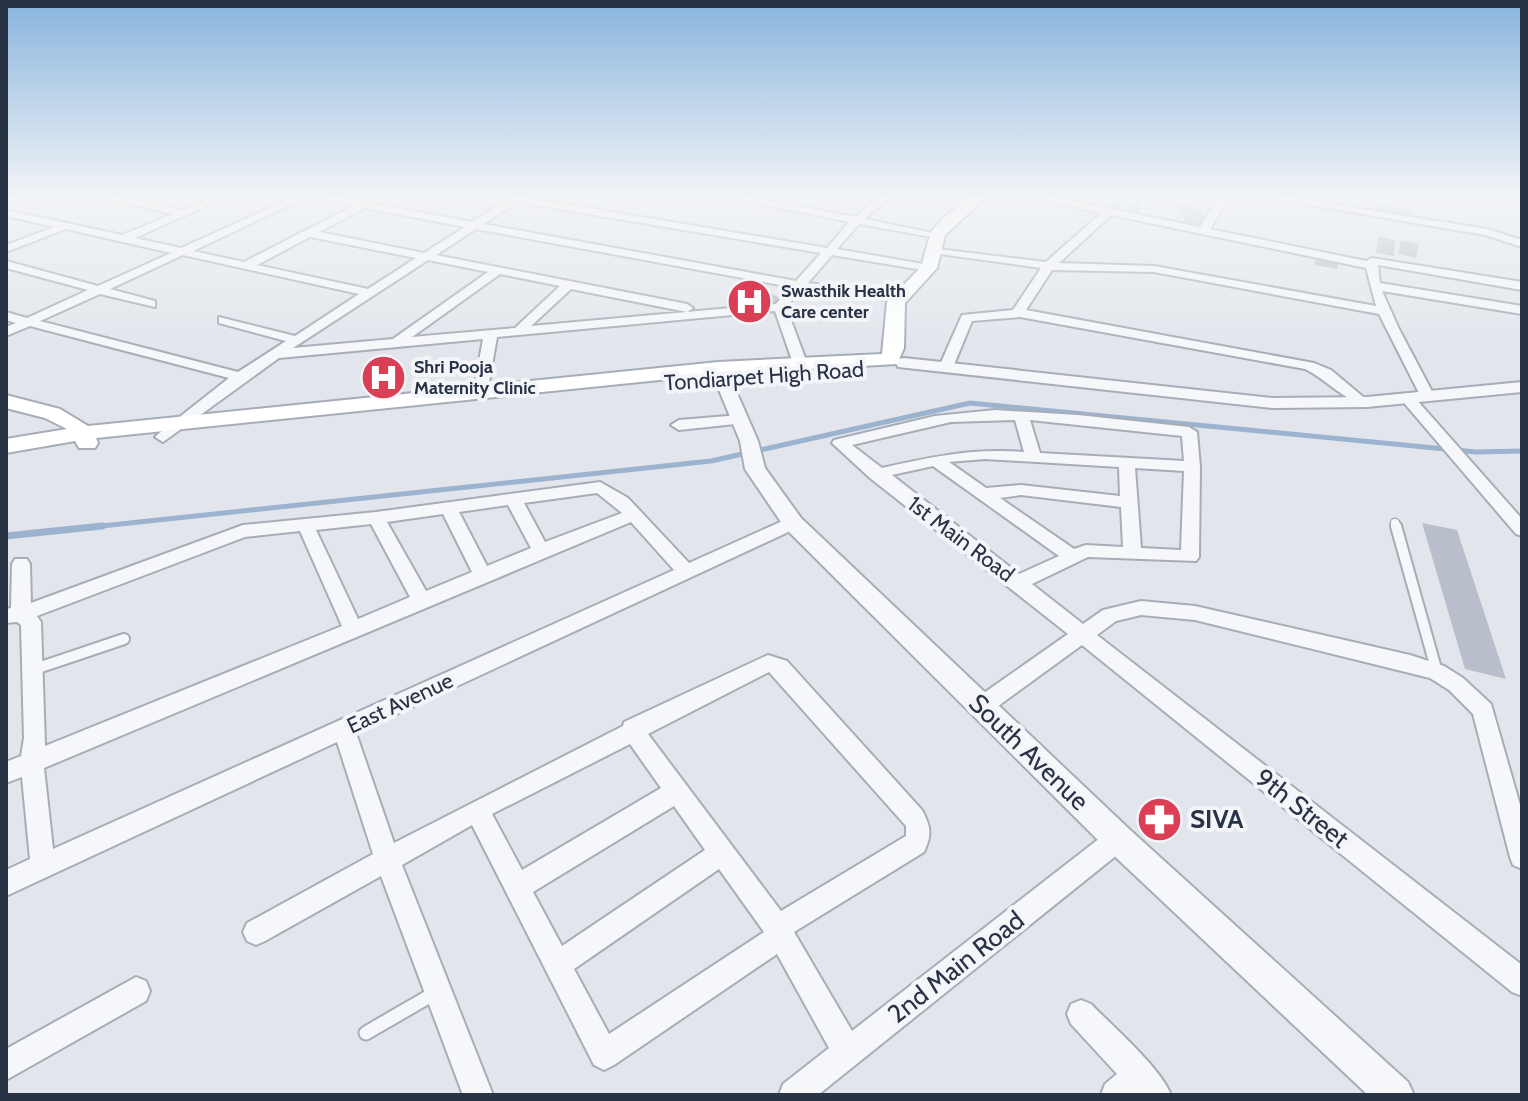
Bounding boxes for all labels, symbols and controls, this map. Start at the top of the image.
hospital icon: Swasthik Health Care center [726,277,774,325]
place label: Swasthik Health Care center [781,280,906,323]
hospital icon: Shri Pooja Maternity Clinic [359,353,407,401]
place label: Shri Pooja Maternity Clinic [414,356,536,399]
street label: Tondiarpet High Road [663,356,865,396]
street label: 1st Main Road [902,490,1020,588]
street label: East Avenue [343,667,457,739]
street label: South Avenue [962,687,1096,817]
street label: 9th Street [1249,761,1355,855]
pharmacy icon: SIVA [1135,795,1183,843]
place label: SIVA [1190,803,1244,835]
street label: 2nd Main Road [881,904,1031,1030]

